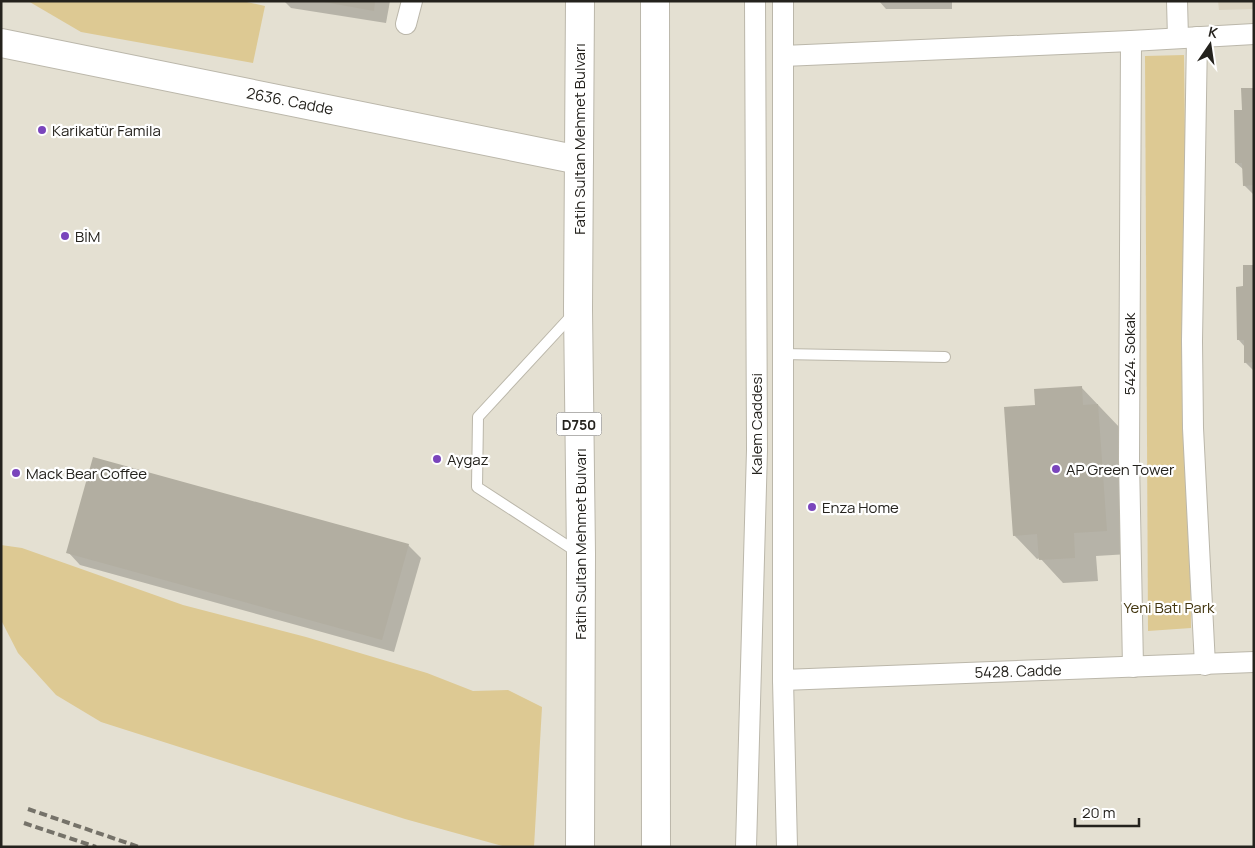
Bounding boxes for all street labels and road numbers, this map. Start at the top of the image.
street label: Fatih Sultan Mehmet Bulvarı [569,43,590,235]
street label: 2636. Cadde [245,82,335,120]
street label: 5424. Sokak [1119,312,1140,395]
street label: Kalem Caddesi [746,373,767,475]
road number: D750 [556,412,602,436]
street label: Fatih Sultan Mehmet Bulvarı [570,448,591,640]
street label: 5428. Cadde [974,659,1062,683]

